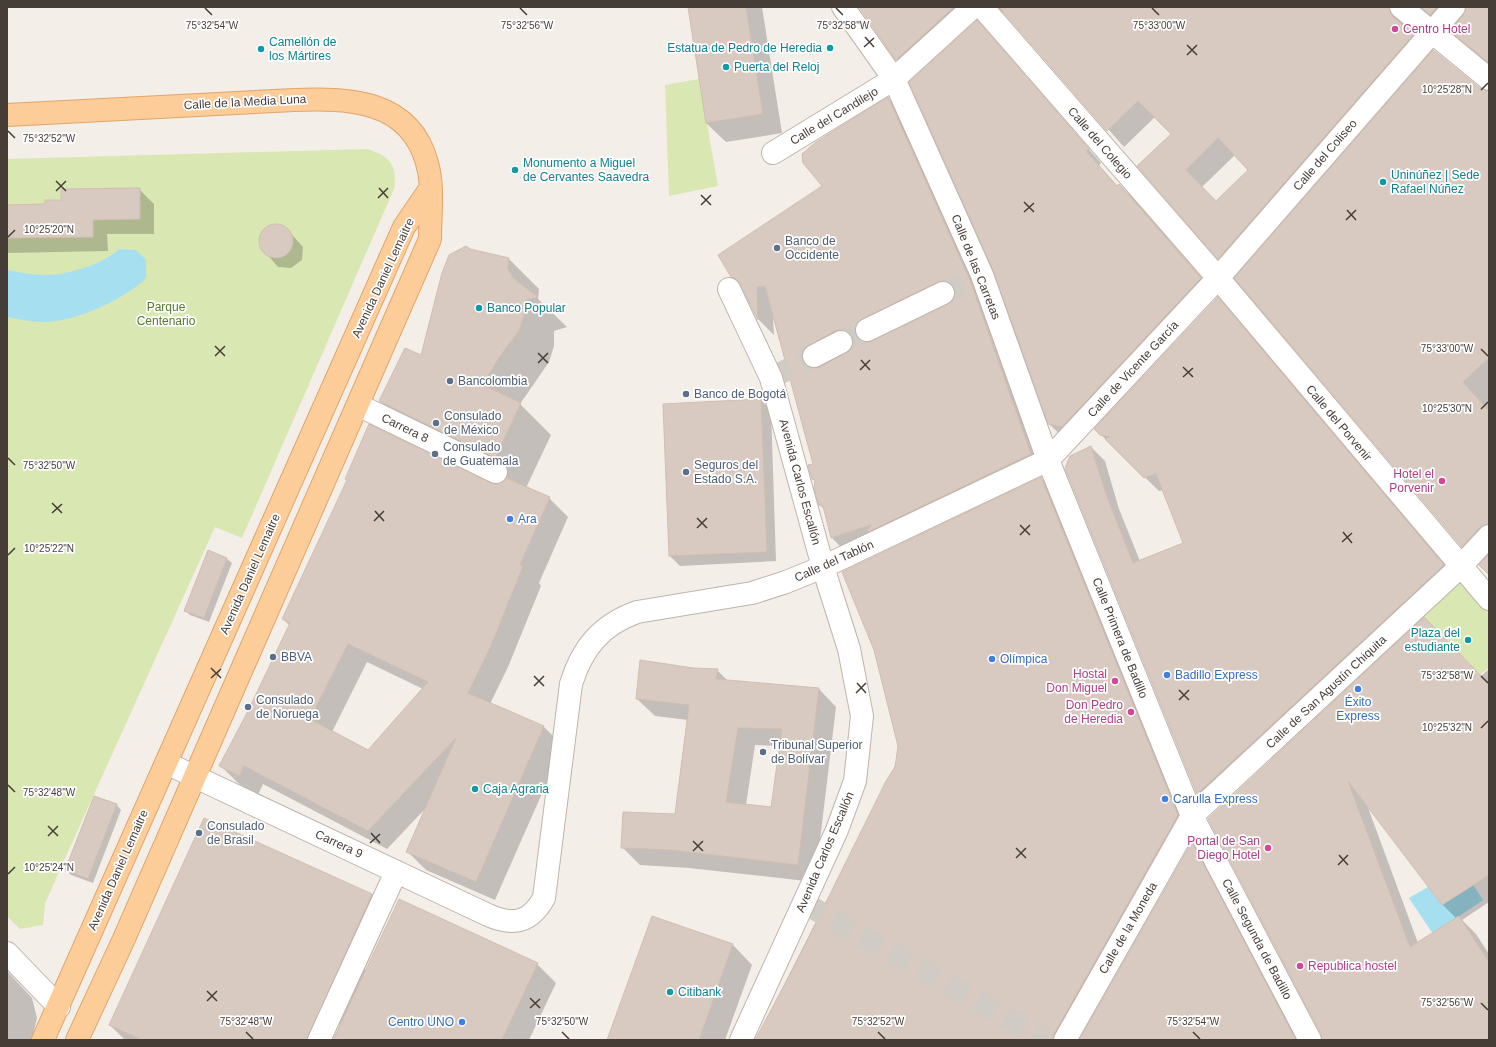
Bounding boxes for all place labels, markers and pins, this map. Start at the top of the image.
place label: Centro Hotel [1403,22,1470,36]
marker: Centro Hotel [1390,24,1400,34]
place label: Camellón de los Mártires [269,35,337,63]
place label: Estatua de Pedro de Heredia [667,41,822,55]
marker: Estatua de Pedro de Heredia [825,43,835,53]
marker: Camellón de los Mártires [256,44,266,54]
place label: Puerta del Reloj [734,60,819,74]
marker: Puerta del Reloj [721,62,731,72]
place label: Monumento a Miguel de Cervantes Saavedra [523,156,649,184]
marker: Monumento a Miguel de Cervantes Saavedra [510,165,520,175]
place label: Uninúñez | Sede Rafael Núñez [1391,168,1480,196]
marker: Uninúñez | Sede Rafael Núñez [1378,177,1388,187]
place label: Banco de Occidente [785,234,839,262]
marker: Banco de Occidente [772,243,782,253]
place label: Banco Popular [487,301,566,315]
marker: Banco Popular [474,303,484,313]
place label: Bancolombia [458,374,528,388]
marker: Bancolombia [445,376,455,386]
place label: Banco de Bogotá [694,387,786,401]
marker: Banco de Bogotá [681,389,691,399]
place label: Consulado de México [444,409,502,437]
marker: Consulado de México [431,418,441,428]
place label: Consulado de Guatemala [443,440,519,468]
marker: Consulado de Guatemala [430,449,440,459]
place label: Seguros del Estado S.A. [694,458,758,486]
marker: Seguros del Estado S.A. [681,467,691,477]
place label: Hotel el Porvenir [1389,467,1434,495]
marker: Hotel el Porvenir [1437,476,1447,486]
place label: Ara [518,512,537,526]
marker: Ara [505,514,515,524]
place label: Plaza del estudiante [1405,626,1460,654]
marker: Plaza del estudiante [1463,635,1473,645]
place label: BBVA [281,650,312,664]
marker: BBVA [268,652,278,662]
place label: Olímpica [1000,652,1048,666]
marker: Olímpica [987,654,997,664]
place label: Hostal Don Miguel [1046,667,1107,695]
place label: Badillo Express [1175,668,1258,682]
marker: Badillo Express [1162,670,1172,680]
marker: Hostal Don Miguel [1110,676,1120,686]
marker: Éxito Express [1353,684,1363,694]
place label: Consulado de Noruega [256,693,319,721]
place label: Éxito Express [1336,694,1380,723]
place label: Don Pedro de Heredia [1064,698,1123,726]
marker: Consulado de Noruega [243,702,253,712]
marker: Don Pedro de Heredia [1126,707,1136,717]
place label: Tribunal Superior de Bolívar [771,738,863,766]
marker: Tribunal Superior de Bolívar [758,747,768,757]
place label: Caja Agraria [483,782,549,796]
marker: Caja Agraria [470,784,480,794]
place label: Carulla Express [1173,792,1258,806]
marker: Carulla Express [1160,794,1170,804]
place label: Consulado de Brasil [207,819,265,847]
marker: Consulado de Brasil [194,828,204,838]
place label: Portal de San Diego Hotel [1187,834,1260,862]
marker: Portal de San Diego Hotel [1263,843,1273,853]
place label: Republica hostel [1308,959,1397,973]
marker: Republica hostel [1295,961,1305,971]
place label: Citibank [678,985,722,999]
marker: Citibank [665,987,675,997]
place label: Centro UNO [388,1015,454,1029]
marker: Centro UNO [457,1017,467,1027]

